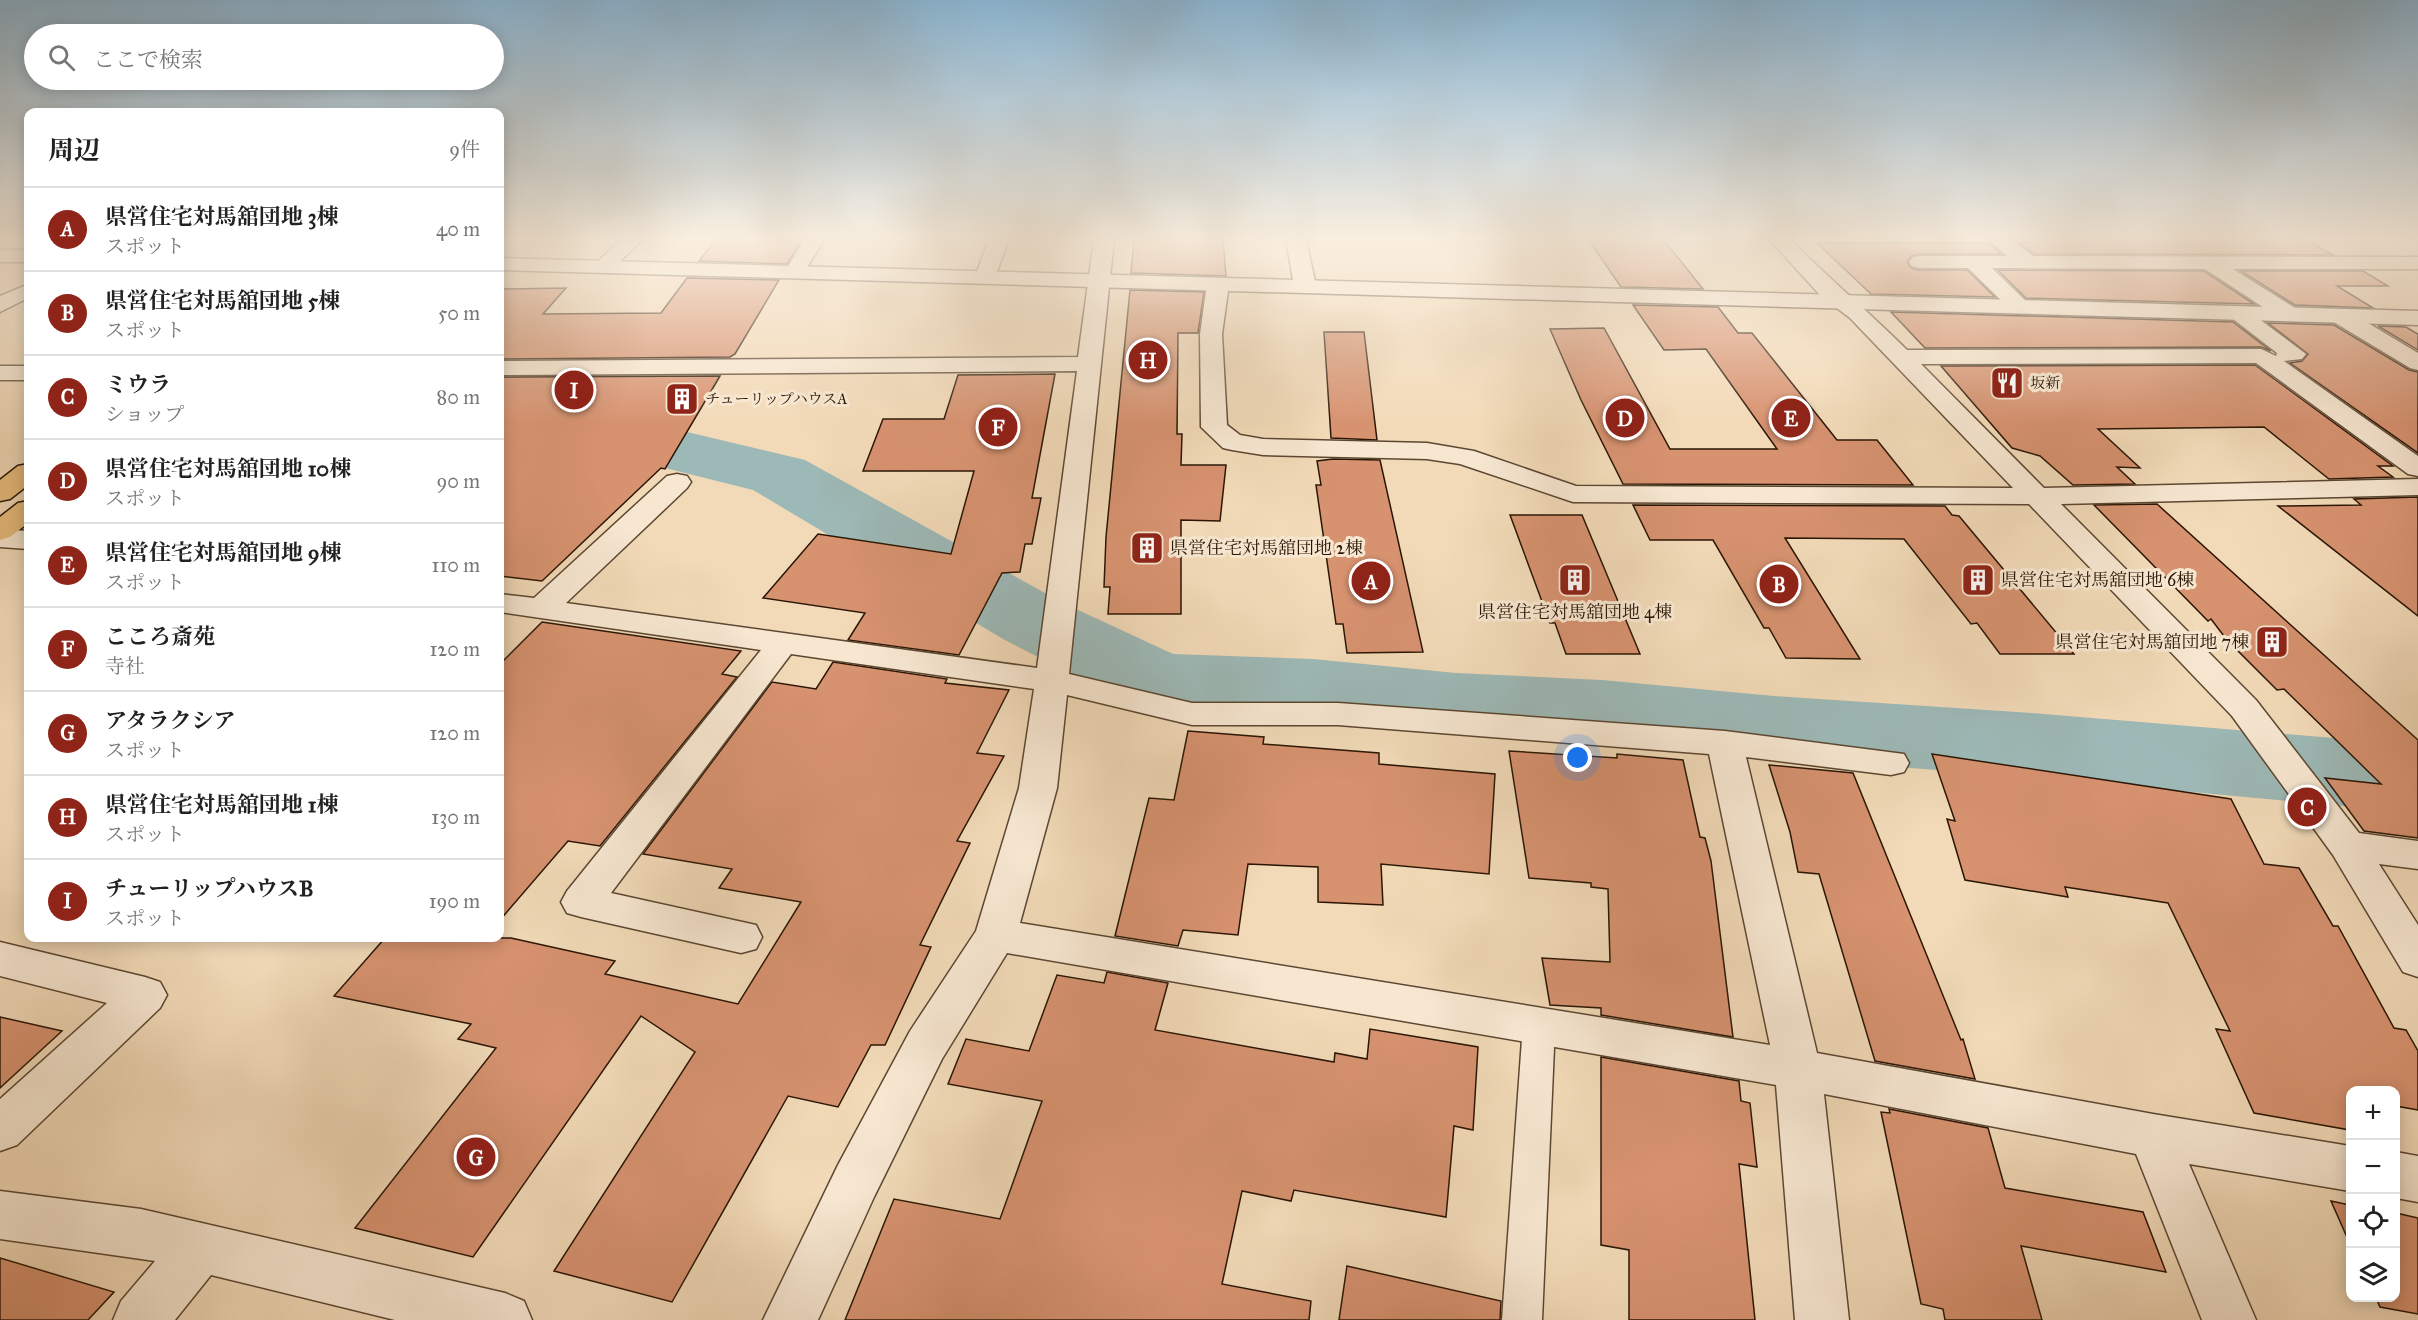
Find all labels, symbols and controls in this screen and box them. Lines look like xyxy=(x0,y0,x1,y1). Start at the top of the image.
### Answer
search box xyxy=(24,24,504,90)
icon: search xyxy=(45,41,78,74)
text: ここで検索 xyxy=(93,46,203,73)
text: 周辺 xyxy=(48,134,100,166)
text: 9件 xyxy=(449,137,480,161)
text: 県営住宅対馬舘団地 3棟 xyxy=(105,203,339,230)
text: A xyxy=(61,217,74,241)
text: 40 m xyxy=(436,217,480,241)
text: スポット xyxy=(105,234,185,258)
text: 県営住宅対馬舘団地 5棟 xyxy=(105,287,340,314)
text: B xyxy=(61,301,74,325)
text: 50 m xyxy=(438,301,480,325)
text: スポット xyxy=(105,318,185,342)
pin: H xyxy=(1128,338,1168,382)
restaurant icon: 坂新 xyxy=(1989,365,2025,401)
pin: I xyxy=(554,368,594,412)
text: ミウラ xyxy=(105,371,171,398)
place label: 坂新 xyxy=(2030,374,2060,392)
building icon: チューリップハウスA xyxy=(664,381,700,417)
text: C xyxy=(61,385,74,409)
text: 80 m xyxy=(437,385,480,409)
place label: チューリップハウスA xyxy=(705,390,847,408)
pin: D xyxy=(1606,396,1644,440)
pin: E xyxy=(1772,396,1810,440)
text: ショップ xyxy=(105,402,185,426)
pin: F xyxy=(978,404,1018,450)
text: 県営住宅対馬舘団地 10棟 xyxy=(105,455,351,482)
text: D xyxy=(60,469,75,493)
text: 90 m xyxy=(437,469,480,493)
text: スポット xyxy=(105,486,185,510)
building icon: 県営住宅対馬舘団地 2棟 xyxy=(1129,530,1165,566)
place label: 県営住宅対馬舘団地 2棟 xyxy=(1170,537,1363,559)
text: 県営住宅対馬舘団地 9棟 xyxy=(105,539,342,566)
text: E xyxy=(60,553,75,577)
text: 110 m xyxy=(432,553,480,577)
pin: A xyxy=(1352,558,1390,604)
building icon: 県営住宅対馬舘団地 4棟 xyxy=(1557,562,1593,598)
pin: B xyxy=(1760,562,1798,606)
building icon: 県営住宅対馬舘団地 6棟 xyxy=(1960,562,1996,598)
place label: 県営住宅対馬舘団地 6棟 xyxy=(2001,569,2194,591)
text: スポット xyxy=(105,570,185,594)
place label: 県営住宅対馬舘団地 4棟 xyxy=(1478,601,1672,623)
text: こころ斎苑 xyxy=(105,623,215,650)
building icon: 県営住宅対馬舘団地 7棟 xyxy=(2254,624,2290,660)
place label: 県営住宅対馬舘団地 7棟 xyxy=(2056,631,2249,653)
text: F xyxy=(61,637,74,661)
text: 120 m xyxy=(429,637,480,661)
text: 寺社 xyxy=(105,654,145,678)
text: アタラクシア xyxy=(105,707,235,734)
text: G xyxy=(60,721,75,745)
text: 120 m xyxy=(429,721,480,745)
text: スポット xyxy=(105,738,185,762)
your location xyxy=(1563,743,1592,772)
pin: C xyxy=(2288,784,2326,830)
text: 県営住宅対馬舘団地 1棟 xyxy=(105,791,338,818)
text: H xyxy=(59,805,76,829)
text: 130 m xyxy=(431,805,480,829)
text: スポット xyxy=(105,822,185,846)
text: チューリップハウスB xyxy=(105,875,314,902)
text: I xyxy=(63,889,72,913)
text: 190 m xyxy=(429,889,480,913)
text: スポット xyxy=(105,906,185,930)
map controls xyxy=(2346,1086,2400,1302)
button: + xyxy=(2346,1086,2400,1140)
pin: G xyxy=(456,1134,496,1180)
button: − xyxy=(2346,1140,2400,1194)
button: locate xyxy=(2346,1194,2400,1248)
button: layers xyxy=(2346,1248,2400,1302)

